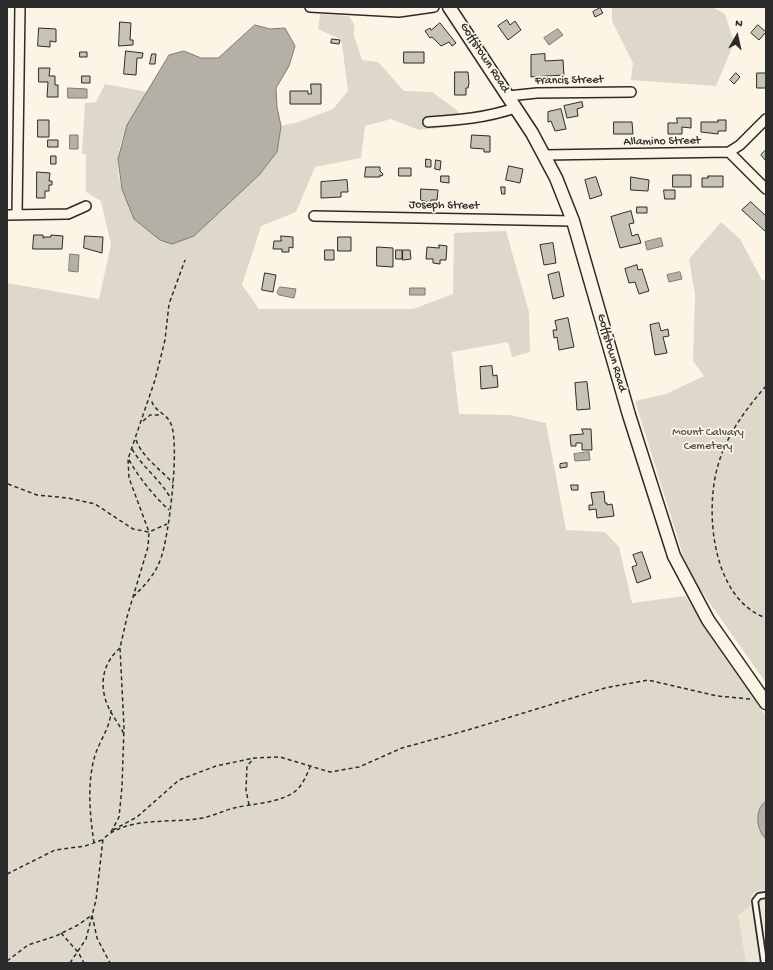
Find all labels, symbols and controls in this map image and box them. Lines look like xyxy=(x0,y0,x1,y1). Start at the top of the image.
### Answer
north arrow xyxy=(717,16,757,56)
text: N xyxy=(734,18,743,31)
street label: Goffstown Road xyxy=(456,20,512,96)
street label: Francis Street xyxy=(535,73,603,89)
street label: Allamino Street xyxy=(623,134,701,150)
street label: Joseph Street xyxy=(409,198,479,214)
street label: Goffstown Road xyxy=(593,312,629,394)
park label: Mount Calvary Cemetery xyxy=(672,426,744,454)

